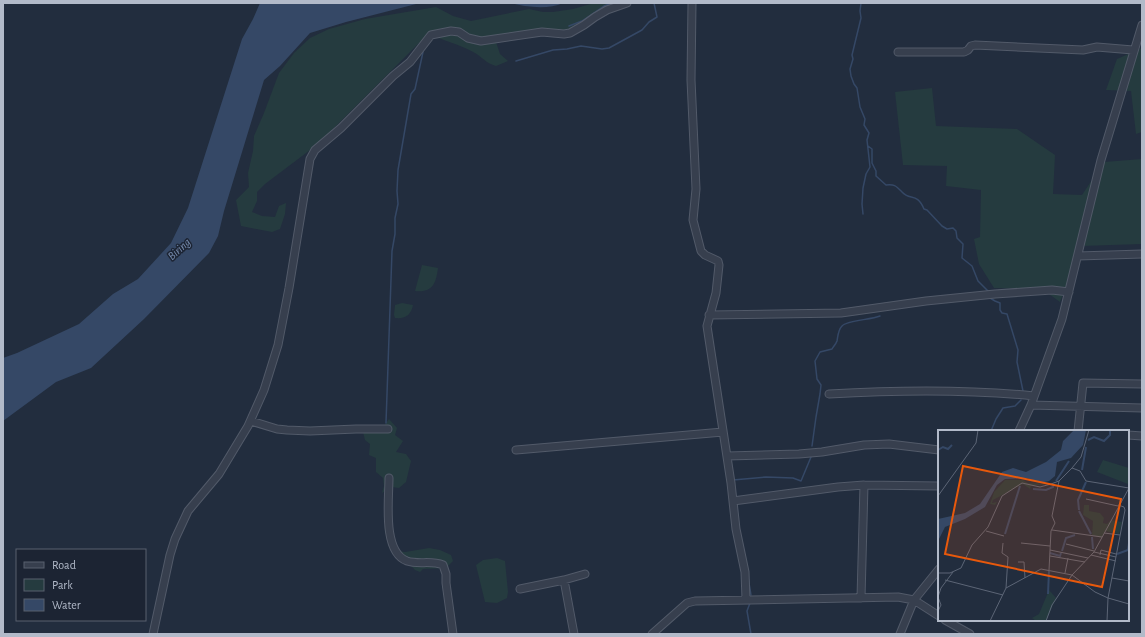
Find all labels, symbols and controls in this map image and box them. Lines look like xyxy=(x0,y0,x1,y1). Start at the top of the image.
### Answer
water label: Biring xyxy=(165,236,193,262)
inset map xyxy=(938,430,1129,621)
legend xyxy=(16,549,146,621)
text: Road xyxy=(52,559,76,571)
text: Park xyxy=(52,579,73,591)
text: Water xyxy=(52,599,81,611)

